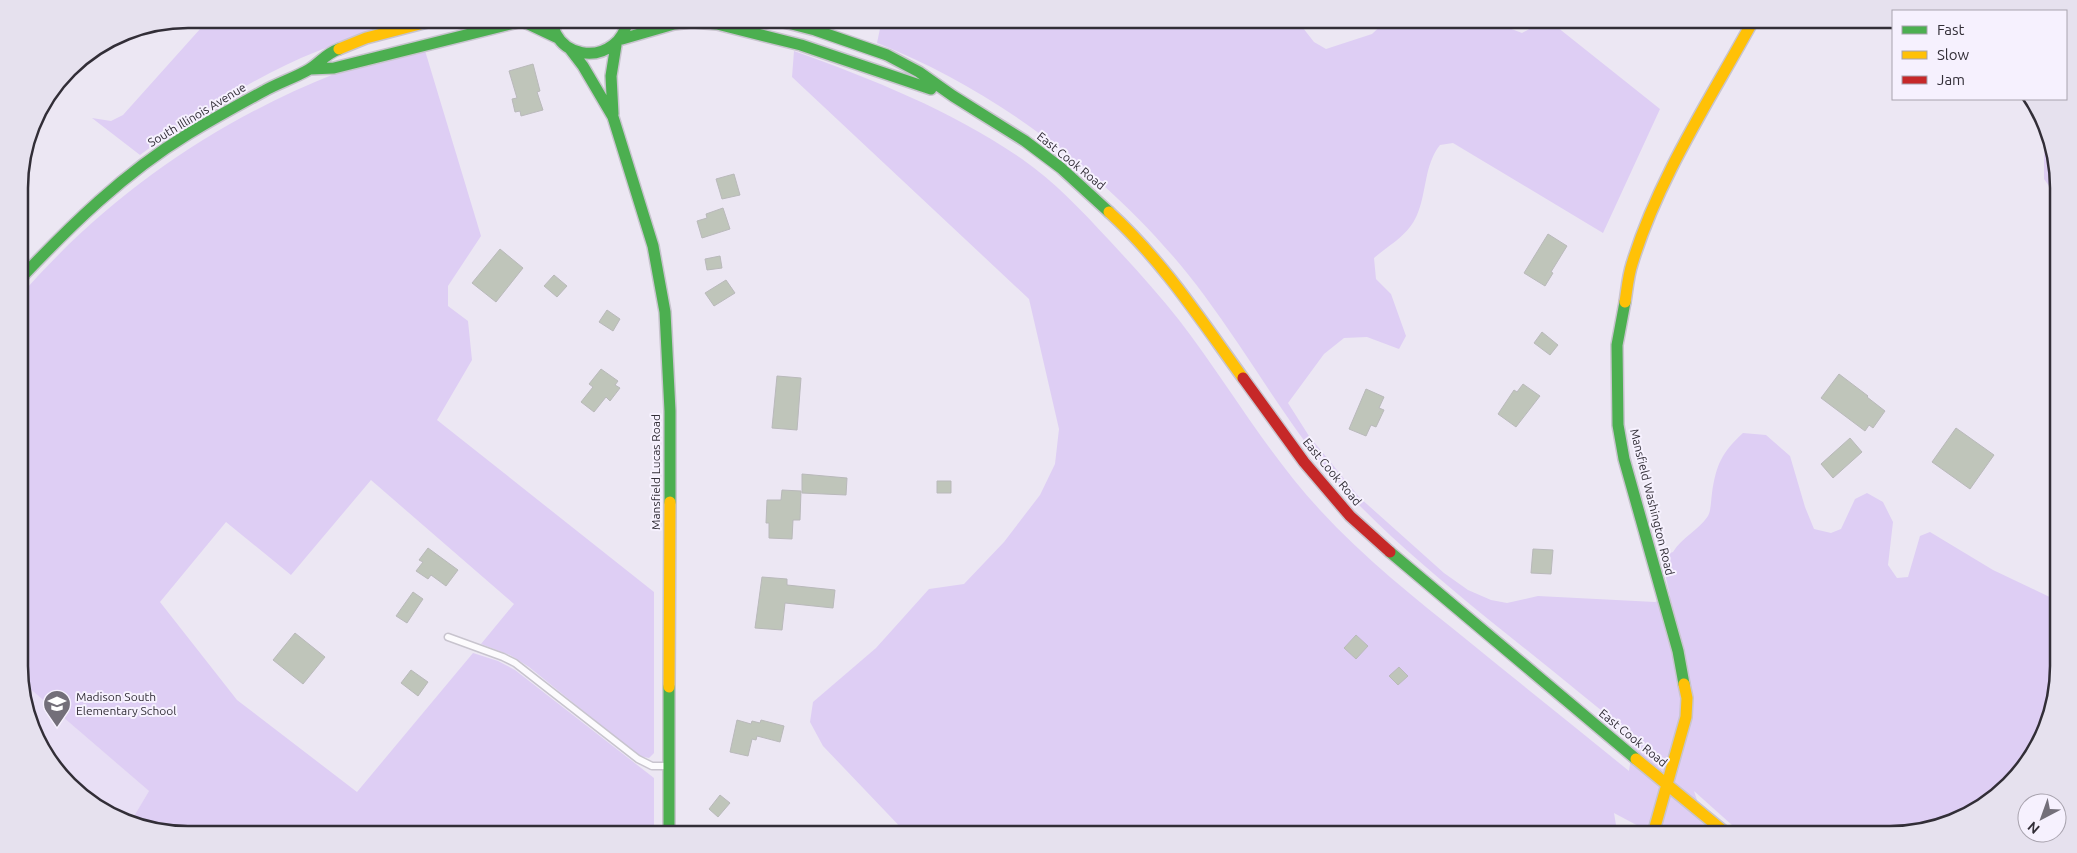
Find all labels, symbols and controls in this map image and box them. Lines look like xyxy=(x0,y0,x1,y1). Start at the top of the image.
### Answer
legend xyxy=(1892,10,2067,100)
text: Fast xyxy=(1937,21,1965,38)
text: Slow xyxy=(1937,46,1970,63)
text: Jam xyxy=(1937,71,1965,88)
street label: South Illinois Avenue xyxy=(145,80,248,149)
street label: East Cook Road xyxy=(1035,129,1108,192)
street label: Mansfield Lucas Road xyxy=(649,414,662,530)
street label: Mansfield Washington Road xyxy=(1628,427,1677,576)
street label: East Cook Road xyxy=(1301,436,1364,508)
school or university icon: Madison South Elementary School xyxy=(42,689,72,728)
place label: Madison South Elementary School xyxy=(76,690,176,717)
street label: East Cook Road xyxy=(1597,706,1670,769)
north arrow xyxy=(2017,793,2067,843)
text: N xyxy=(2024,818,2043,837)

